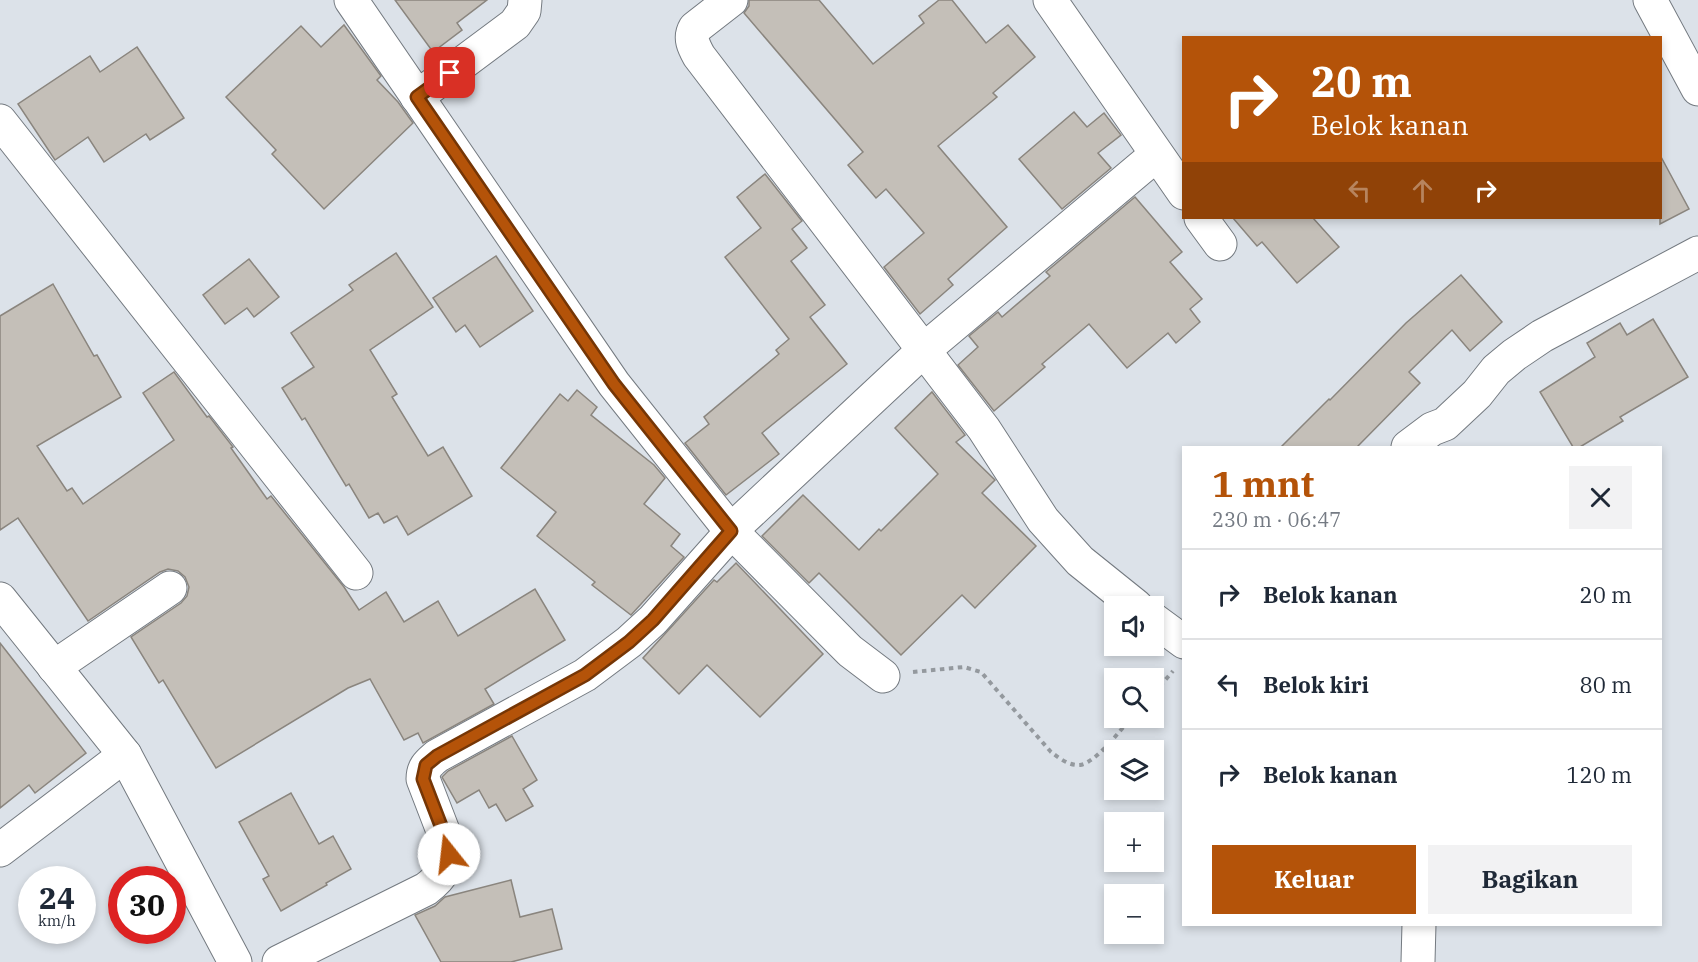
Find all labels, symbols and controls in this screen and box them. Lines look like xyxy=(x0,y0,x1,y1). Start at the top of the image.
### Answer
pin xyxy=(424,47,475,98)
text: 20 m xyxy=(1311,54,1412,109)
icon: arrive xyxy=(433,56,466,89)
icon: right xyxy=(1212,60,1290,138)
text: Belok kanan xyxy=(1311,107,1469,142)
icon: left xyxy=(1343,174,1376,207)
icon: ahead xyxy=(1406,174,1439,207)
icon: right xyxy=(1469,174,1502,207)
text: 1 mnt xyxy=(1212,460,1314,507)
button: close xyxy=(1569,466,1632,529)
text: 230 m · 06:47 xyxy=(1212,506,1341,533)
icon: right xyxy=(1212,578,1245,611)
text: Belok kanan xyxy=(1263,580,1398,609)
text: 20 m xyxy=(1580,580,1632,609)
map controls xyxy=(1104,596,1164,944)
button: sound xyxy=(1104,596,1164,656)
button: search xyxy=(1104,668,1164,728)
icon: left xyxy=(1212,668,1245,701)
text: Belok kiri xyxy=(1263,670,1369,699)
text: 80 m xyxy=(1580,670,1632,699)
button: layers xyxy=(1104,740,1164,800)
icon: right xyxy=(1212,758,1245,791)
text: Belok kanan xyxy=(1263,760,1398,789)
text: 120 m xyxy=(1566,760,1632,789)
button: + xyxy=(1104,812,1164,872)
position arrow xyxy=(417,822,481,886)
button: Keluar xyxy=(1212,845,1416,914)
button: Bagikan xyxy=(1428,845,1632,914)
speed limit sign: 30 xyxy=(108,866,186,944)
text: 24 xyxy=(39,878,75,917)
button: − xyxy=(1104,884,1164,944)
text: km/h xyxy=(38,911,76,930)

